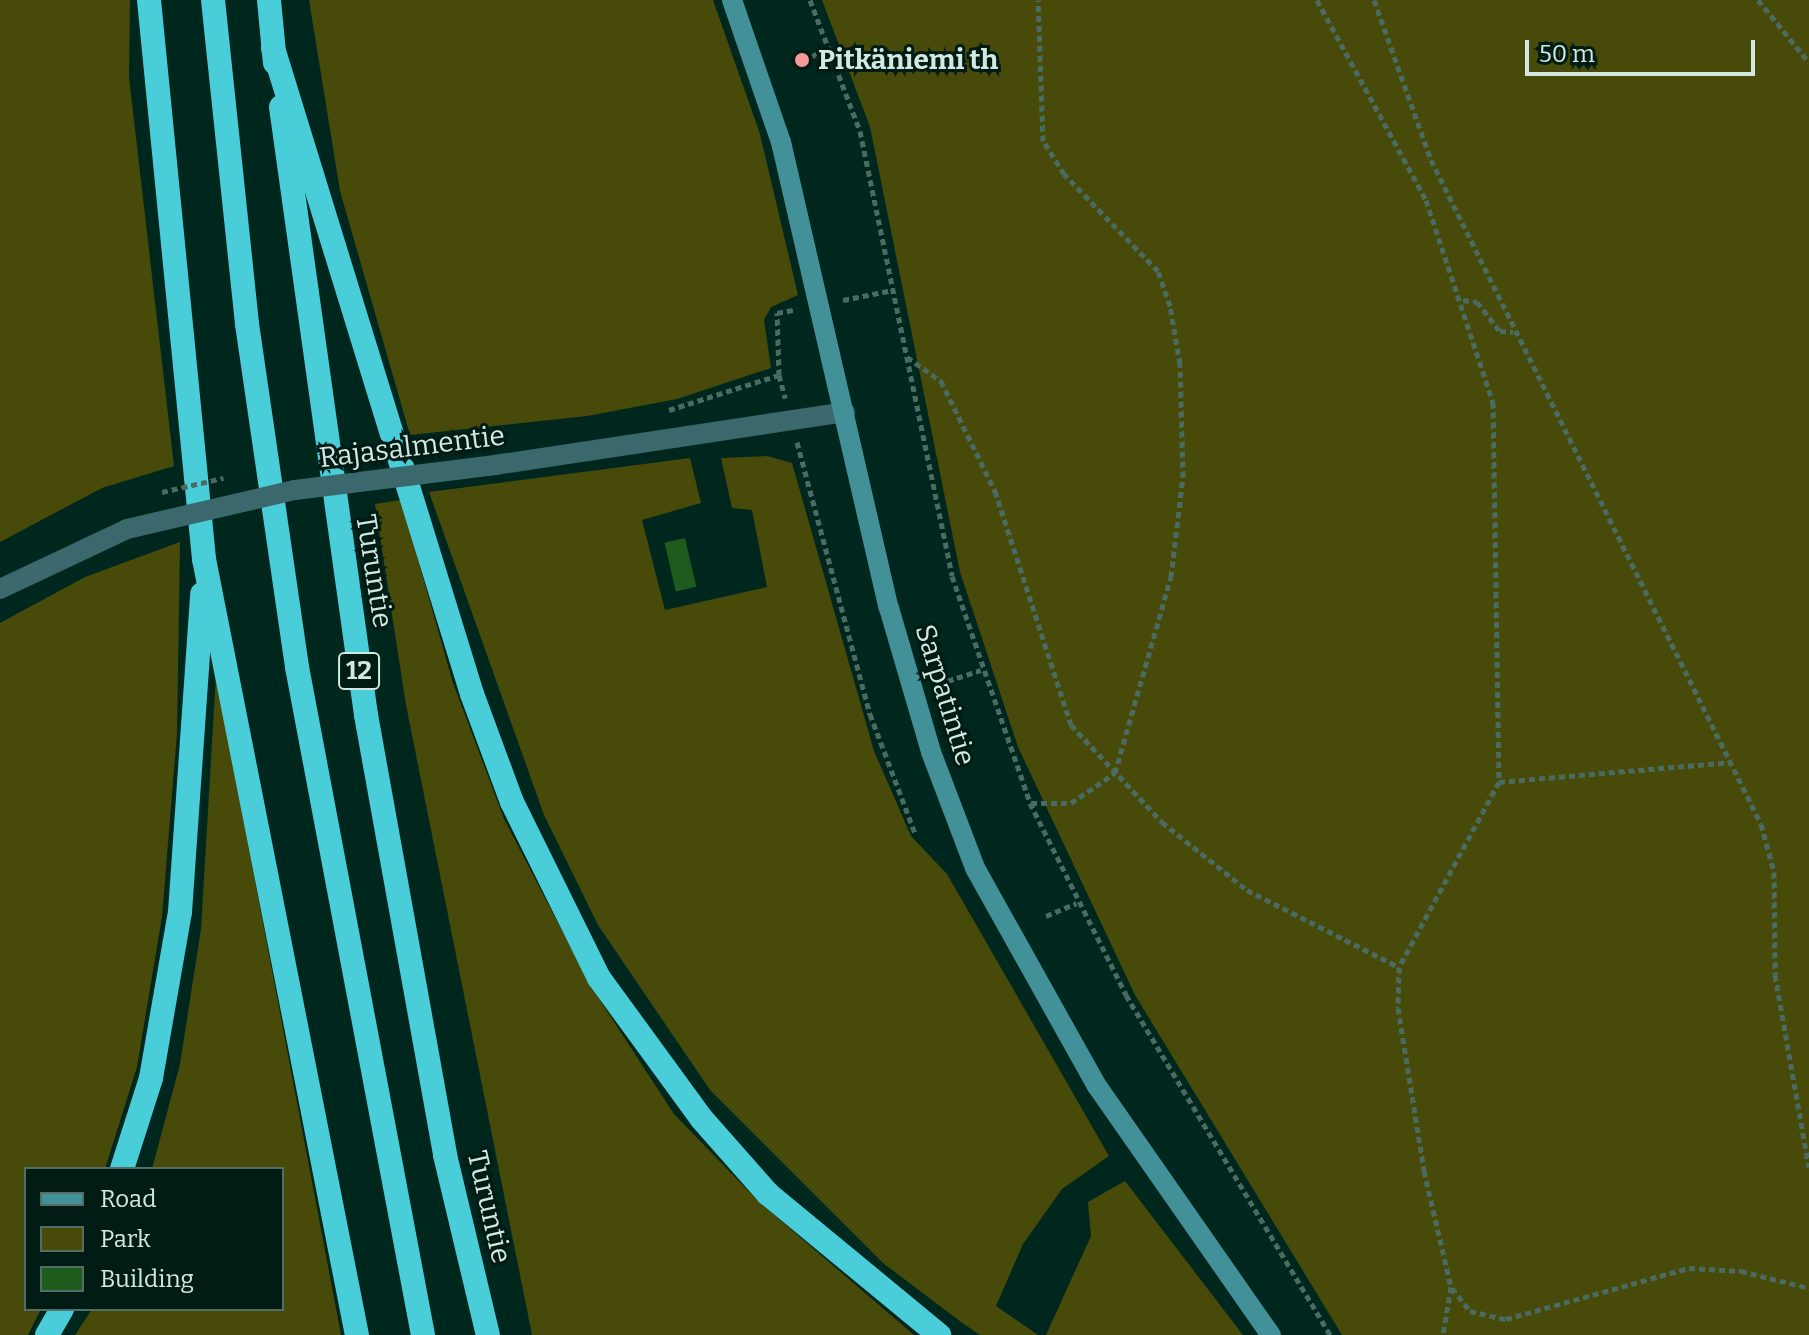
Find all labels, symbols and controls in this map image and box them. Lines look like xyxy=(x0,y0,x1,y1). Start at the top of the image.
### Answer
scale bar xyxy=(1529,24,1759,74)
text: 50 m xyxy=(1539,40,1595,68)
place label: Pitkäniemi th xyxy=(818,43,998,77)
marker: Pitkäniemi th xyxy=(793,51,811,69)
street label: Rajasalmentie xyxy=(317,419,507,475)
street label: Turuntie xyxy=(348,512,400,630)
street label: Sarpatintie xyxy=(908,621,982,769)
road number: 12 xyxy=(337,649,381,693)
street label: Turuntie xyxy=(460,1148,518,1266)
legend xyxy=(24,1167,284,1311)
text: Road xyxy=(100,1185,156,1213)
text: Park xyxy=(100,1225,151,1253)
text: Building xyxy=(100,1265,194,1293)

